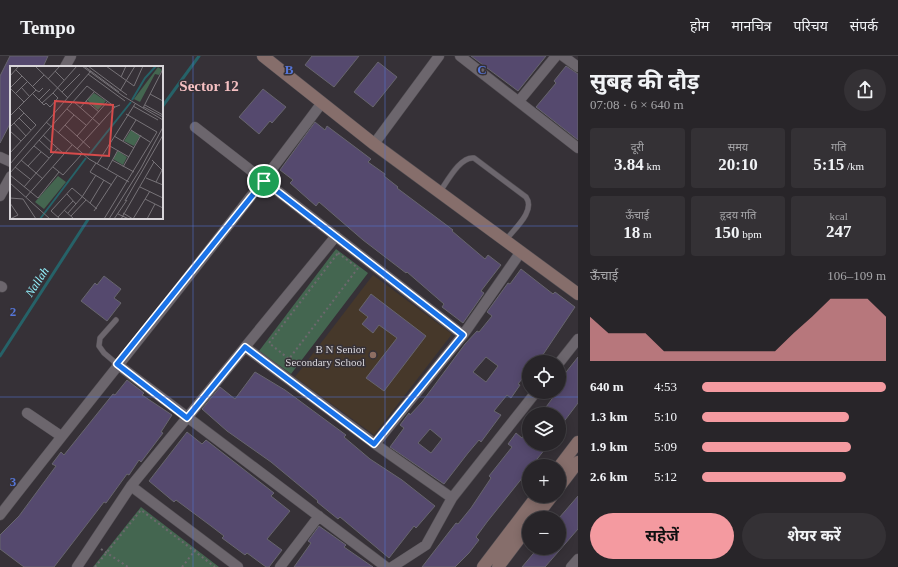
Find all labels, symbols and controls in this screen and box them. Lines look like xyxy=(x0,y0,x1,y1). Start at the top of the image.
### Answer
text: Tempo xyxy=(20,17,75,38)
text: होम xyxy=(690,19,709,34)
text: मानचित्र xyxy=(731,19,772,34)
text: परिचय xyxy=(794,19,828,34)
text: संपर्क xyxy=(850,19,878,34)
text: B xyxy=(285,62,294,77)
text: C xyxy=(477,62,487,77)
inset map xyxy=(10,66,163,219)
text: सुबह की दौड़ xyxy=(590,69,699,94)
button: share xyxy=(844,69,886,111)
district label: Sector 12 xyxy=(179,78,239,94)
text: 07:08 · 6 × 640 m xyxy=(590,97,684,112)
text: दूरी xyxy=(631,141,644,153)
text: समय xyxy=(728,141,748,153)
text: गति xyxy=(831,141,846,153)
text: 3.84 xyxy=(614,155,644,174)
text: 20:10 xyxy=(718,155,758,174)
text: 5:15 xyxy=(813,155,844,174)
text: km xyxy=(644,160,661,172)
text: /km xyxy=(844,160,864,172)
pin xyxy=(247,164,281,198)
icon: arrive xyxy=(253,170,275,192)
text: ऊँचाई xyxy=(625,209,649,221)
text: हृदय गति xyxy=(720,209,756,221)
text: kcal xyxy=(829,210,848,222)
text: 247 xyxy=(826,222,851,241)
text: 18 xyxy=(623,223,640,242)
text: 150 xyxy=(714,223,740,242)
text: m xyxy=(640,228,651,240)
text: bpm xyxy=(740,228,762,240)
water label: Nallah xyxy=(22,264,52,300)
text: ऊँचाई xyxy=(590,268,618,283)
text: 106–109 m xyxy=(827,268,886,283)
text: 2 xyxy=(10,304,16,319)
place label: B N Senior Secondary School xyxy=(285,343,365,368)
marker: B N Senior Secondary School xyxy=(368,350,378,360)
map controls xyxy=(522,355,566,555)
button: locate xyxy=(522,355,566,399)
text: 640 m xyxy=(590,379,624,394)
text: 4:53 xyxy=(654,379,677,394)
button: layers xyxy=(522,407,566,451)
text: 1.3 km xyxy=(590,409,628,424)
text: 5:10 xyxy=(654,409,677,424)
text: 1.9 km xyxy=(590,439,628,454)
text: 5:09 xyxy=(654,439,677,454)
button: + xyxy=(522,459,566,503)
text: 2.6 km xyxy=(590,469,628,484)
text: 5:12 xyxy=(654,469,677,484)
text: 3 xyxy=(10,474,17,489)
button: − xyxy=(522,511,566,555)
button: सहेजें xyxy=(590,513,734,559)
button: शेयर करें xyxy=(742,513,886,559)

